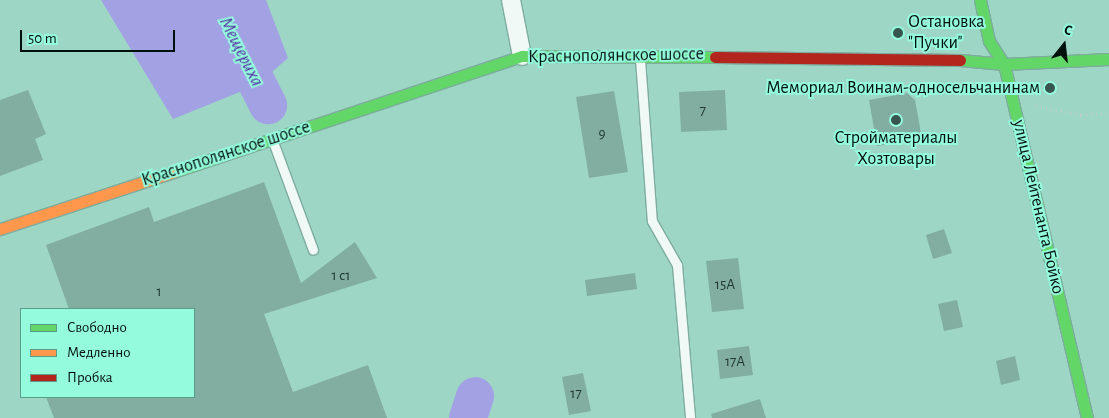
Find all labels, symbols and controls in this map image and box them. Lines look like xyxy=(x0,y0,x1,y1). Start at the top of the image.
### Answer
place label: Остановка "Пучки" xyxy=(908,12,984,54)
water label: Мещериха xyxy=(214,13,268,91)
scale bar xyxy=(22,20,178,52)
north arrow xyxy=(1039,20,1089,70)
text: С xyxy=(1062,23,1074,38)
marker: Остановка "Пучки" xyxy=(892,27,904,39)
text: 50 m xyxy=(28,31,57,46)
street label: Краснополянское шоссе xyxy=(528,44,704,68)
place label: Мемориал Воинам-односельчанинам xyxy=(766,77,1040,99)
marker: Мемориал Воинам-односельчанинам xyxy=(1044,82,1056,94)
house number: 7 xyxy=(700,102,706,120)
marker: Стройматериалы Хозтовары xyxy=(890,114,902,126)
street label: Краснополянское шоссе xyxy=(139,117,313,191)
street label: улица Лейтенанта Бойко xyxy=(1007,118,1069,296)
house number: 9 xyxy=(598,125,606,143)
place label: Стройматериалы Хозтовары xyxy=(835,128,957,170)
house number: 1 с1 xyxy=(332,267,350,285)
house number: 15А xyxy=(715,276,735,294)
house number: 1 xyxy=(156,283,162,301)
legend xyxy=(20,308,195,398)
text: Свободно xyxy=(67,320,127,335)
text: Медленно xyxy=(67,345,131,360)
house number: 17А xyxy=(725,353,745,371)
text: Пробка xyxy=(67,370,113,385)
house number: 17 xyxy=(570,385,582,403)

